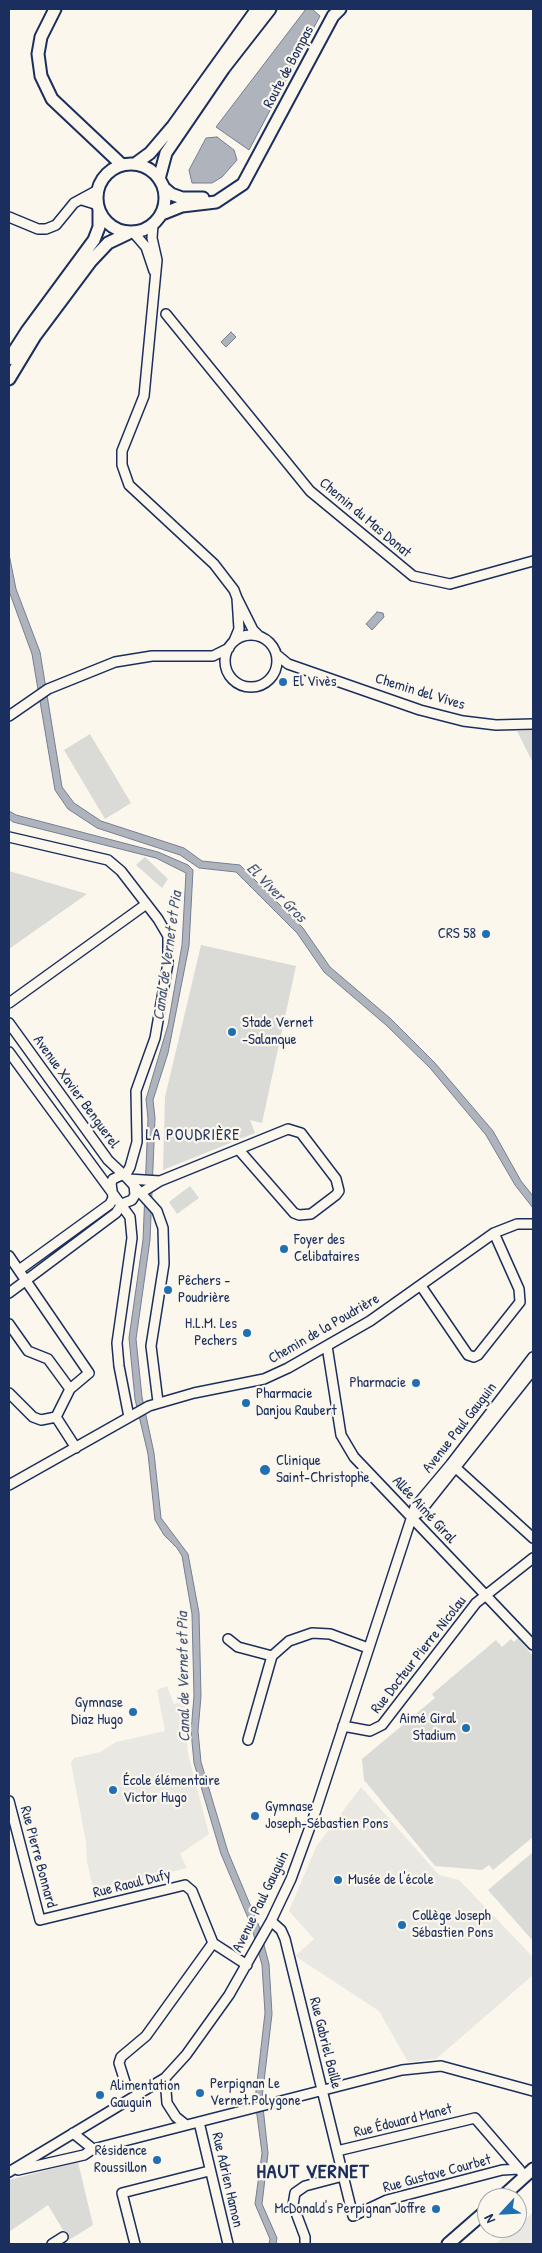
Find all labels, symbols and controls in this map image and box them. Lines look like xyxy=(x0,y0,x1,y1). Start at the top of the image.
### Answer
street label: Route de Bompas xyxy=(260,23,318,111)
street label: Chemin du Mas Donat xyxy=(315,474,415,562)
street label: Chemin del Vives xyxy=(373,670,467,714)
place label: El Vivès xyxy=(293,673,337,691)
marker: El Vivès xyxy=(277,676,289,688)
water label: El Viver Gros xyxy=(242,859,310,927)
water label: Canal de Vernet et Pia xyxy=(149,890,187,1022)
place label: CRS 58 xyxy=(438,925,476,943)
marker: CRS 58 xyxy=(480,928,492,940)
place label: Stade Vernet -Salanque xyxy=(242,1014,313,1049)
marker: Stade Vernet -Salanque xyxy=(226,1026,238,1038)
street label: Avenue Xavier Benguerel xyxy=(29,1032,123,1152)
district label: LA POUDRIÈRE xyxy=(144,1126,242,1146)
place label: Foyer des Celibataires xyxy=(294,1231,360,1266)
marker: Foyer des Celibataires xyxy=(278,1243,290,1255)
place label: Pêchers - Poudrière xyxy=(178,1272,230,1307)
marker: Pêchers - Poudrière xyxy=(162,1284,174,1296)
street label: Chemin de la Poudrière xyxy=(265,1290,383,1368)
place label: H.L.M. Les Pechers xyxy=(185,1315,237,1350)
marker: H.L.M. Les Pechers xyxy=(241,1327,253,1339)
place label: Pharmacie xyxy=(350,1374,406,1392)
marker: Pharmacie xyxy=(410,1377,422,1389)
street label: Avenue Paul Gauguin xyxy=(419,1379,501,1477)
place label: Pharmacie Danjou Raubert xyxy=(256,1385,337,1420)
marker: Pharmacie Danjou Raubert xyxy=(240,1397,252,1409)
place label: Clinique Saint-Christophe xyxy=(276,1452,369,1487)
marker: Clinique Saint-Christophe xyxy=(258,1463,272,1477)
street label: Allée Aimé Giral xyxy=(388,1473,460,1547)
street label: Rue Docteur Pierre Nicolau xyxy=(368,1593,470,1717)
water label: Canal de Vernet et Pia xyxy=(173,1612,195,1742)
place label: Gymnase Diaz Hugo xyxy=(71,1694,123,1729)
marker: Gymnase Diaz Hugo xyxy=(127,1706,139,1718)
place label: Aimé Giral Stadium xyxy=(399,1710,456,1745)
marker: Aimé Giral Stadium xyxy=(460,1722,472,1734)
place label: École élémentaire Victor Hugo xyxy=(123,1772,220,1807)
marker: École élémentaire Victor Hugo xyxy=(107,1784,119,1796)
place label: Gymnase Joseph-Sébastien Pons xyxy=(265,1798,388,1833)
street label: Rue Pierre Bonnard xyxy=(16,1804,60,1910)
marker: Gymnase Joseph-Sébastien Pons xyxy=(249,1810,261,1822)
street label: Avenue Paul Gauguin xyxy=(229,1849,293,1955)
street label: Rue Raoul Dufy xyxy=(91,1866,173,1902)
place label: Musée de l'école xyxy=(348,1871,434,1889)
marker: Musée de l'école xyxy=(332,1874,344,1886)
place label: Collège Joseph Sébastien Pons xyxy=(412,1907,493,1942)
marker: Collège Joseph Sébastien Pons xyxy=(396,1919,408,1931)
street label: Rue Gabriel Baille xyxy=(305,1996,345,2090)
place label: Perpignan Le Vernet Polygone xyxy=(210,2075,301,2110)
place label: Alimentation Gauguin xyxy=(110,2077,180,2112)
marker: Perpignan Le Vernet Polygone xyxy=(194,2087,206,2099)
marker: Alimentation Gauguin xyxy=(94,2089,106,2101)
street label: Rue Édouard Manet xyxy=(352,2100,454,2142)
street label: Rue Adrien Hamon xyxy=(207,2131,247,2229)
place label: Résidence Roussillon xyxy=(94,2142,147,2177)
street label: Rue Gustave Courbet xyxy=(381,2151,493,2197)
marker: Résidence Roussillon xyxy=(151,2154,163,2166)
district label: HAUT VERNET xyxy=(255,2161,371,2185)
north arrow xyxy=(477,2188,527,2238)
place label: McDonald's Perpignan Joffre xyxy=(274,2200,426,2218)
marker: McDonald's Perpignan Joffre xyxy=(430,2203,442,2215)
text: N xyxy=(479,2212,499,2227)

